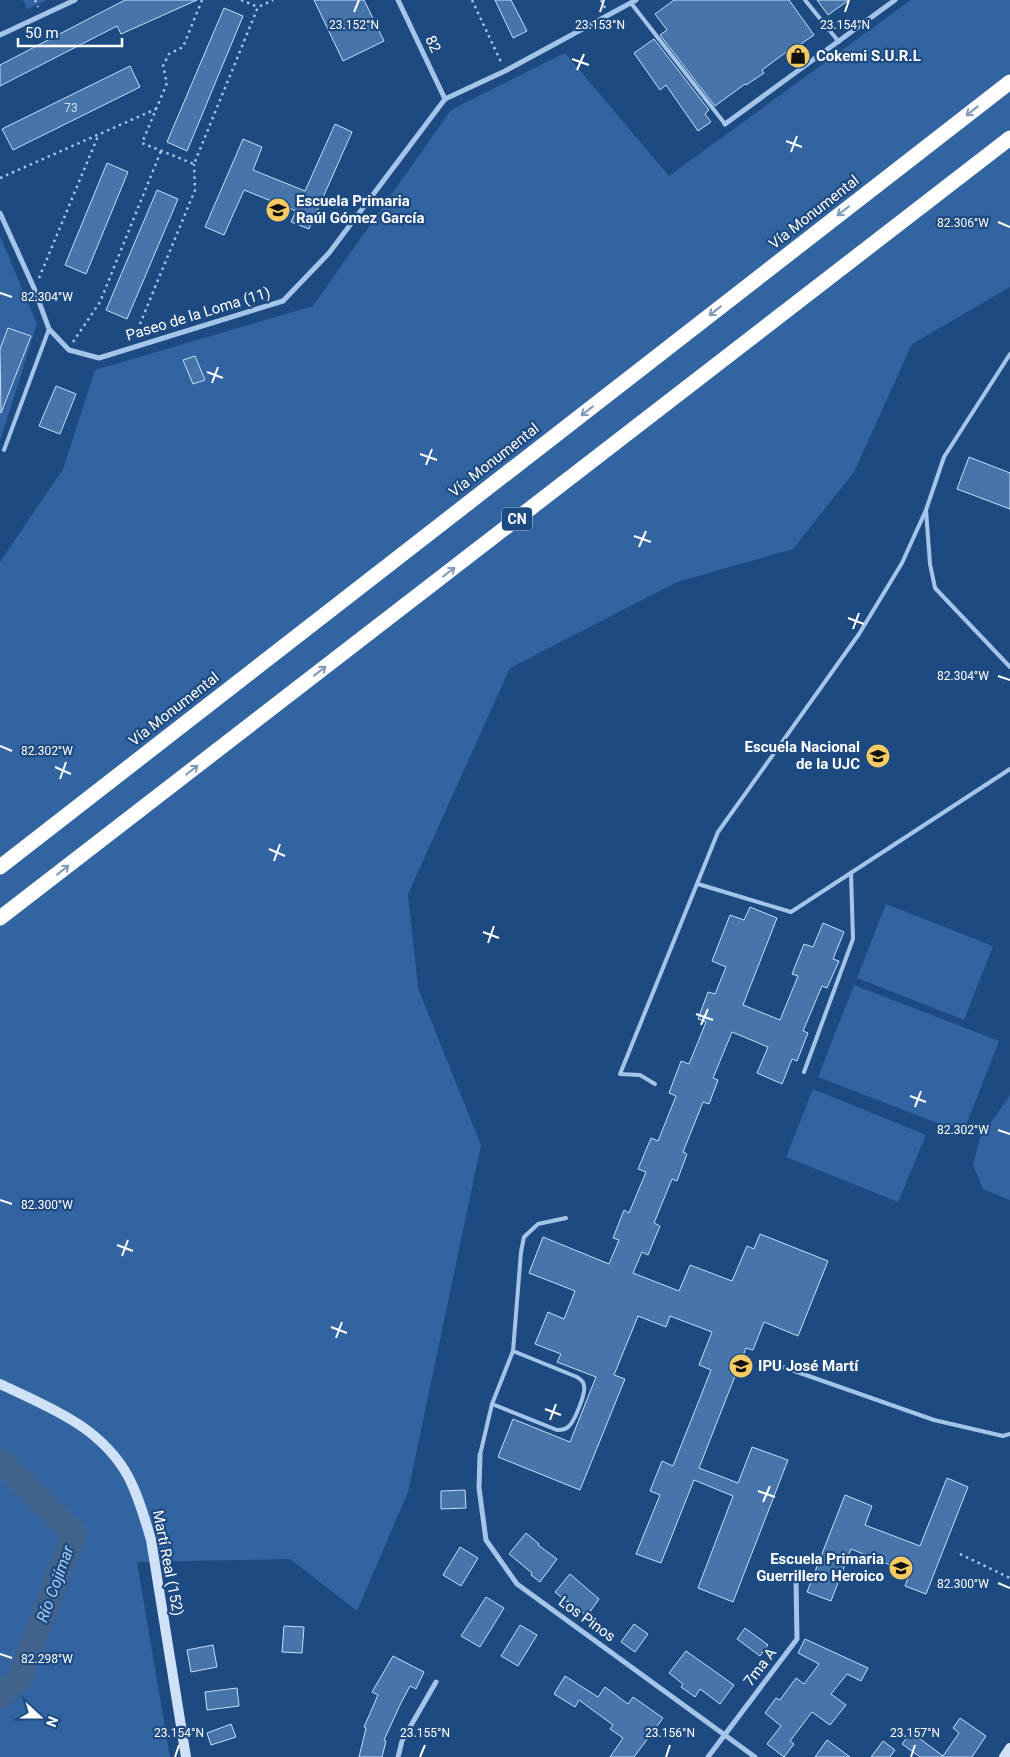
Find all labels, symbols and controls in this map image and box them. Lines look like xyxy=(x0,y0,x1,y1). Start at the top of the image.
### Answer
scale bar xyxy=(18,15,121,47)
text: 23.152°N xyxy=(329,18,379,32)
text: 23.153°N xyxy=(575,18,625,32)
text: 23.154°N xyxy=(820,18,870,32)
text: 50 m xyxy=(25,24,59,42)
street label: 82 xyxy=(421,33,445,55)
shop icon: Cokemi S.U.R.L xyxy=(785,43,811,69)
place label: Cokemi S.U.R.L xyxy=(816,47,921,65)
house number: 73 xyxy=(64,101,78,115)
one-way arrow xyxy=(965,106,978,117)
street label: Vía Monumental xyxy=(765,171,863,253)
place label: Escuela Primaria Raúl Gómez García xyxy=(296,192,424,227)
school or university icon: Escuela Primaria Raúl Gómez García xyxy=(265,197,291,223)
one-way arrow xyxy=(837,206,850,217)
text: 82.306°W xyxy=(937,216,989,230)
street label: Paseo de la Loma (11) xyxy=(124,283,272,345)
text: 82.304°W xyxy=(21,290,73,304)
one-way arrow xyxy=(709,305,722,316)
one-way arrow xyxy=(580,405,593,416)
street label: Vía Monumental xyxy=(445,419,543,501)
road number: CN xyxy=(502,508,532,530)
one-way arrow xyxy=(442,566,455,577)
one-way arrow xyxy=(314,666,327,677)
street label: Vía Monumental xyxy=(125,668,223,750)
text: 82.304°W xyxy=(937,669,989,683)
place label: Escuela Nacional de la UJC xyxy=(745,738,860,773)
school or university icon: Escuela Nacional de la UJC xyxy=(865,743,891,769)
text: 82.302°W xyxy=(21,744,73,758)
one-way arrow xyxy=(185,765,198,776)
one-way arrow xyxy=(56,864,69,875)
text: 82.302°W xyxy=(937,1123,989,1137)
text: 82.300°W xyxy=(21,1198,73,1212)
school or university icon: IPU José Martí xyxy=(728,1353,754,1379)
place label: IPU José Martí xyxy=(758,1357,859,1375)
street label: Martí Real (152) xyxy=(149,1509,187,1617)
water label: Río Cojímar xyxy=(32,1542,78,1625)
place label: Escuela Primaria Guerrillero Heroico xyxy=(756,1550,884,1585)
school or university icon: Escuela Primaria Guerrillero Heroico xyxy=(888,1555,914,1581)
text: 82.300°W xyxy=(937,1577,989,1591)
street label: Los Pinos xyxy=(555,1592,619,1646)
street label: 7ma A xyxy=(740,1644,780,1690)
text: 82.298°W xyxy=(21,1652,73,1666)
north arrow xyxy=(15,1692,65,1742)
text: N xyxy=(43,1714,61,1729)
text: 23.154°N xyxy=(154,1726,204,1740)
text: 23.155°N xyxy=(400,1726,450,1740)
text: 23.156°N xyxy=(645,1726,695,1740)
text: 23.157°N xyxy=(890,1726,940,1740)

